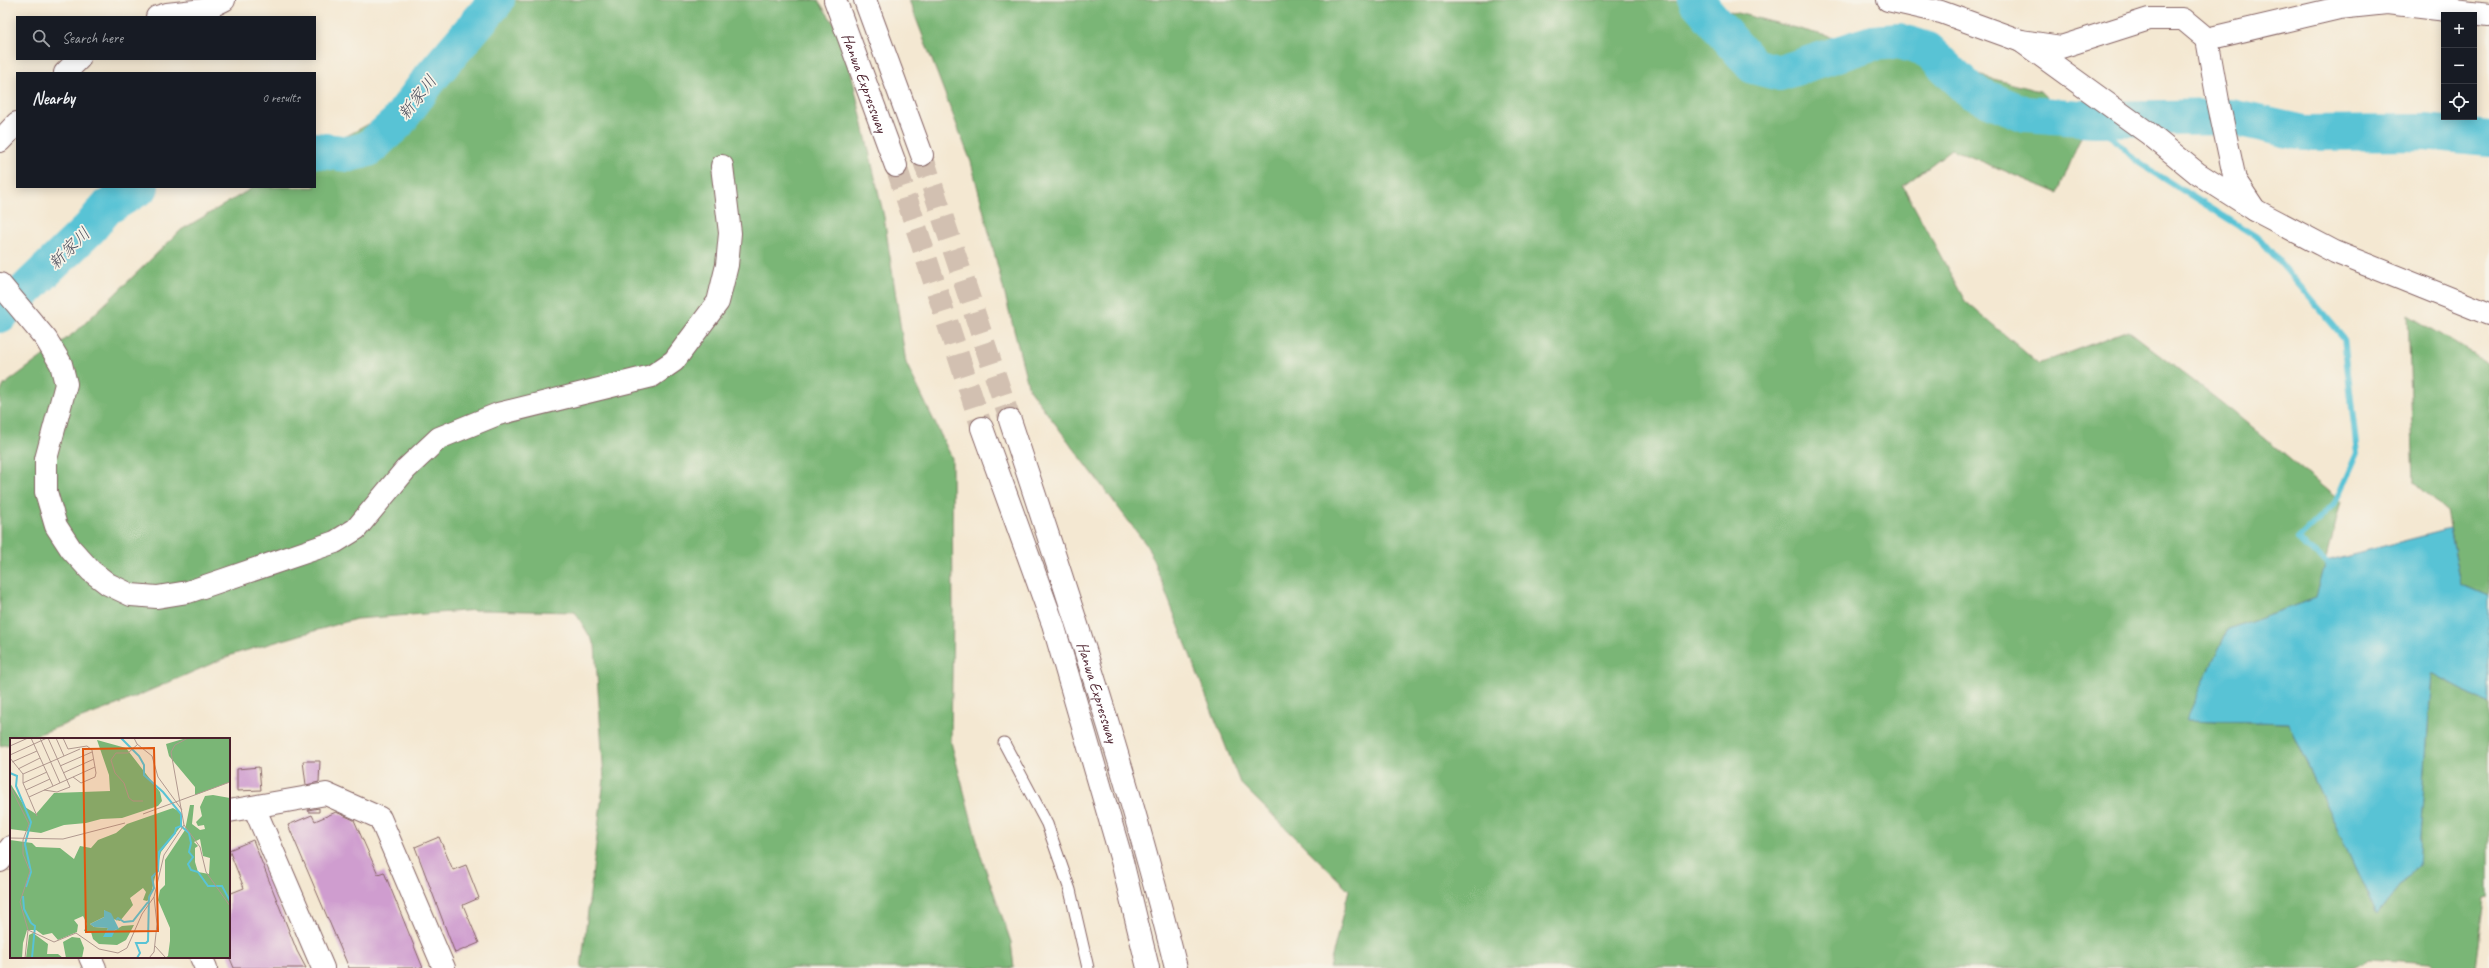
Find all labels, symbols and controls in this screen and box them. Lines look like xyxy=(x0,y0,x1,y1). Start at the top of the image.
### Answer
map controls xyxy=(2441,12,2477,120)
button: + xyxy=(2441,12,2477,48)
search box xyxy=(16,16,316,60)
icon: search xyxy=(30,27,52,49)
text: Search here xyxy=(62,29,123,48)
street label: Hanwa Expressway xyxy=(837,30,892,137)
button: − xyxy=(2441,48,2477,84)
water label: 新家川 xyxy=(393,71,441,124)
button: locate xyxy=(2441,84,2477,120)
text: Nearby xyxy=(32,88,75,109)
text: 0 results xyxy=(262,90,300,106)
water label: 新家川 xyxy=(44,223,95,274)
street label: Hanwa Expressway xyxy=(1072,639,1123,747)
inset map xyxy=(10,738,230,958)

